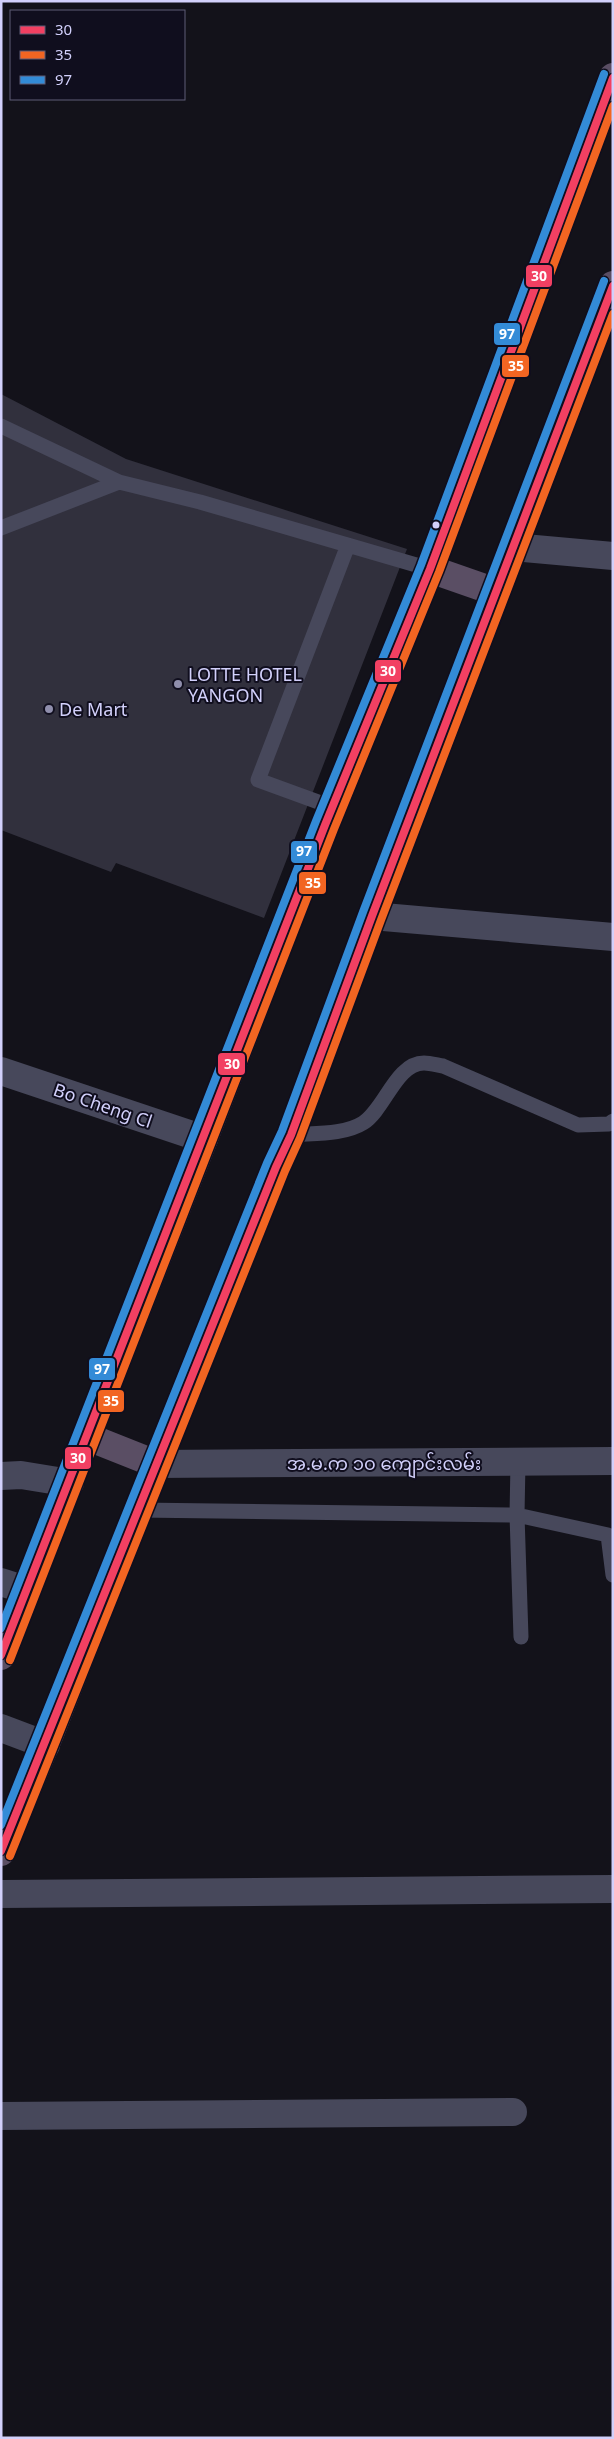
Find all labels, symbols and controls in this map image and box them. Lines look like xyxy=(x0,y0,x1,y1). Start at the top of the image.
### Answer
legend xyxy=(10,10,185,100)
text: 30 xyxy=(55,19,72,39)
text: 35 xyxy=(55,44,72,64)
text: 97 xyxy=(55,69,72,89)
line badge: 30 xyxy=(525,264,553,288)
text: 30 xyxy=(531,266,547,285)
line badge: 97 xyxy=(493,322,521,346)
text: 97 xyxy=(499,324,515,343)
line badge: 35 xyxy=(501,354,530,378)
text: 35 xyxy=(508,356,524,375)
unlabelled marker xyxy=(431,520,441,530)
line badge: 30 xyxy=(374,659,402,683)
text: 30 xyxy=(380,661,396,680)
place label: LOTTE HOTEL YANGON xyxy=(188,662,302,707)
marker: LOTTE HOTEL YANGON xyxy=(172,678,184,690)
place label: De Mart xyxy=(59,697,128,721)
marker: De Mart xyxy=(43,703,55,715)
line badge: 97 xyxy=(290,840,318,864)
text: 97 xyxy=(296,841,312,860)
line badge: 35 xyxy=(298,871,327,895)
text: 35 xyxy=(305,873,321,892)
line badge: 30 xyxy=(217,1052,246,1076)
text: 30 xyxy=(224,1054,240,1073)
street label: Bo Cheng Cl xyxy=(50,1077,156,1133)
line badge: 97 xyxy=(88,1357,116,1381)
text: 97 xyxy=(94,1359,110,1378)
line badge: 35 xyxy=(97,1389,125,1413)
text: 35 xyxy=(103,1391,119,1410)
line badge: 30 xyxy=(64,1446,92,1470)
text: 30 xyxy=(70,1448,86,1467)
street label: အ.မ.က ၁၀ ကျောင်းလမ်း xyxy=(287,1451,481,1479)

